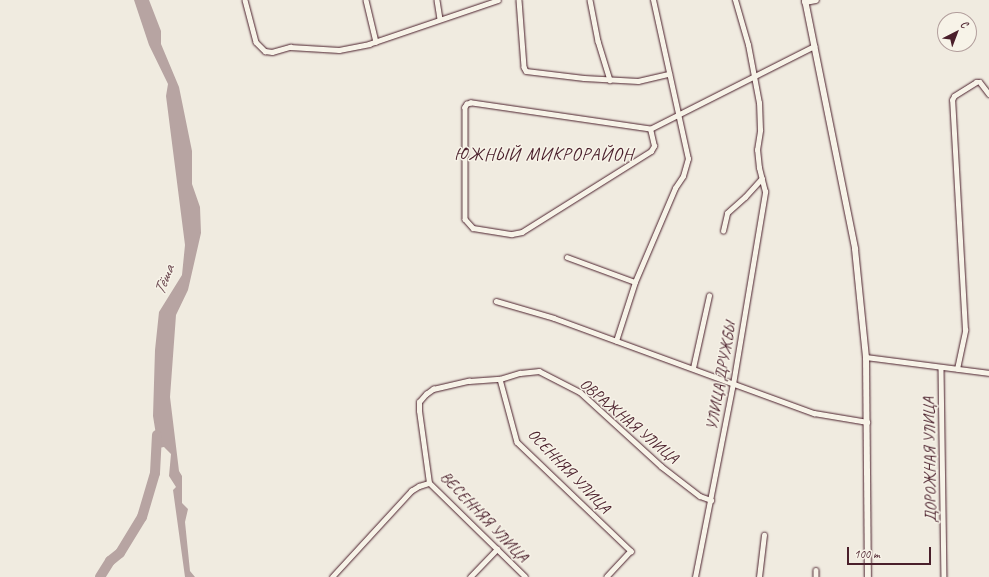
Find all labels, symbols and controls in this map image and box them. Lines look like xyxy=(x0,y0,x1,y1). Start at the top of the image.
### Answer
north arrow xyxy=(937,12,977,52)
text: С xyxy=(958,17,971,31)
district label: ЮЖНЫЙ МИКРОРАЙОН xyxy=(454,143,634,165)
water label: Тёша xyxy=(149,262,179,298)
street label: УЛИЦА ДРУЖБЫ xyxy=(702,320,740,432)
street label: ОВРАЖНАЯ УЛИЦА xyxy=(576,374,682,468)
street label: ДОРОЖНАЯ УЛИЦА xyxy=(919,397,941,523)
street label: ОСЕННЯЯ УЛИЦА xyxy=(524,425,614,517)
street label: ВЕСЕННЯЯ УЛИЦА xyxy=(436,468,532,566)
scale bar xyxy=(849,539,933,565)
text: 100 m xyxy=(854,546,880,562)

